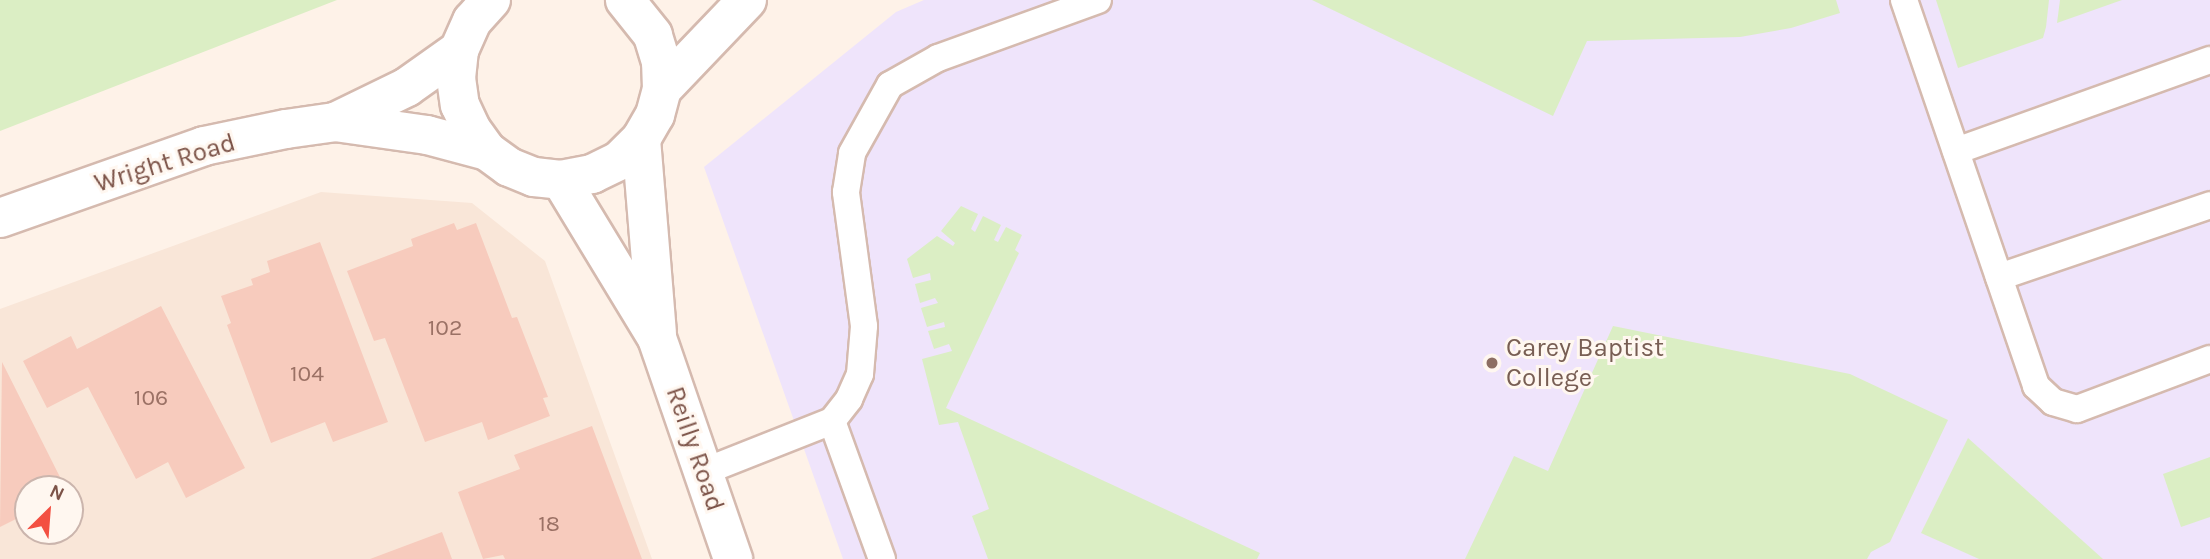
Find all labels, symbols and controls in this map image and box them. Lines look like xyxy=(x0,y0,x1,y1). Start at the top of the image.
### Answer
street label: Wright Road xyxy=(91,127,239,199)
house number: 102 xyxy=(428,314,462,342)
place label: Carey Baptist College xyxy=(1506,332,1664,394)
marker: Carey Baptist College xyxy=(1484,355,1500,371)
house number: 104 xyxy=(290,360,324,388)
street label: Reilly Road xyxy=(659,383,731,515)
house number: 106 xyxy=(134,384,168,412)
north arrow xyxy=(14,475,84,545)
text: N xyxy=(46,480,68,506)
house number: 18 xyxy=(538,510,560,538)

